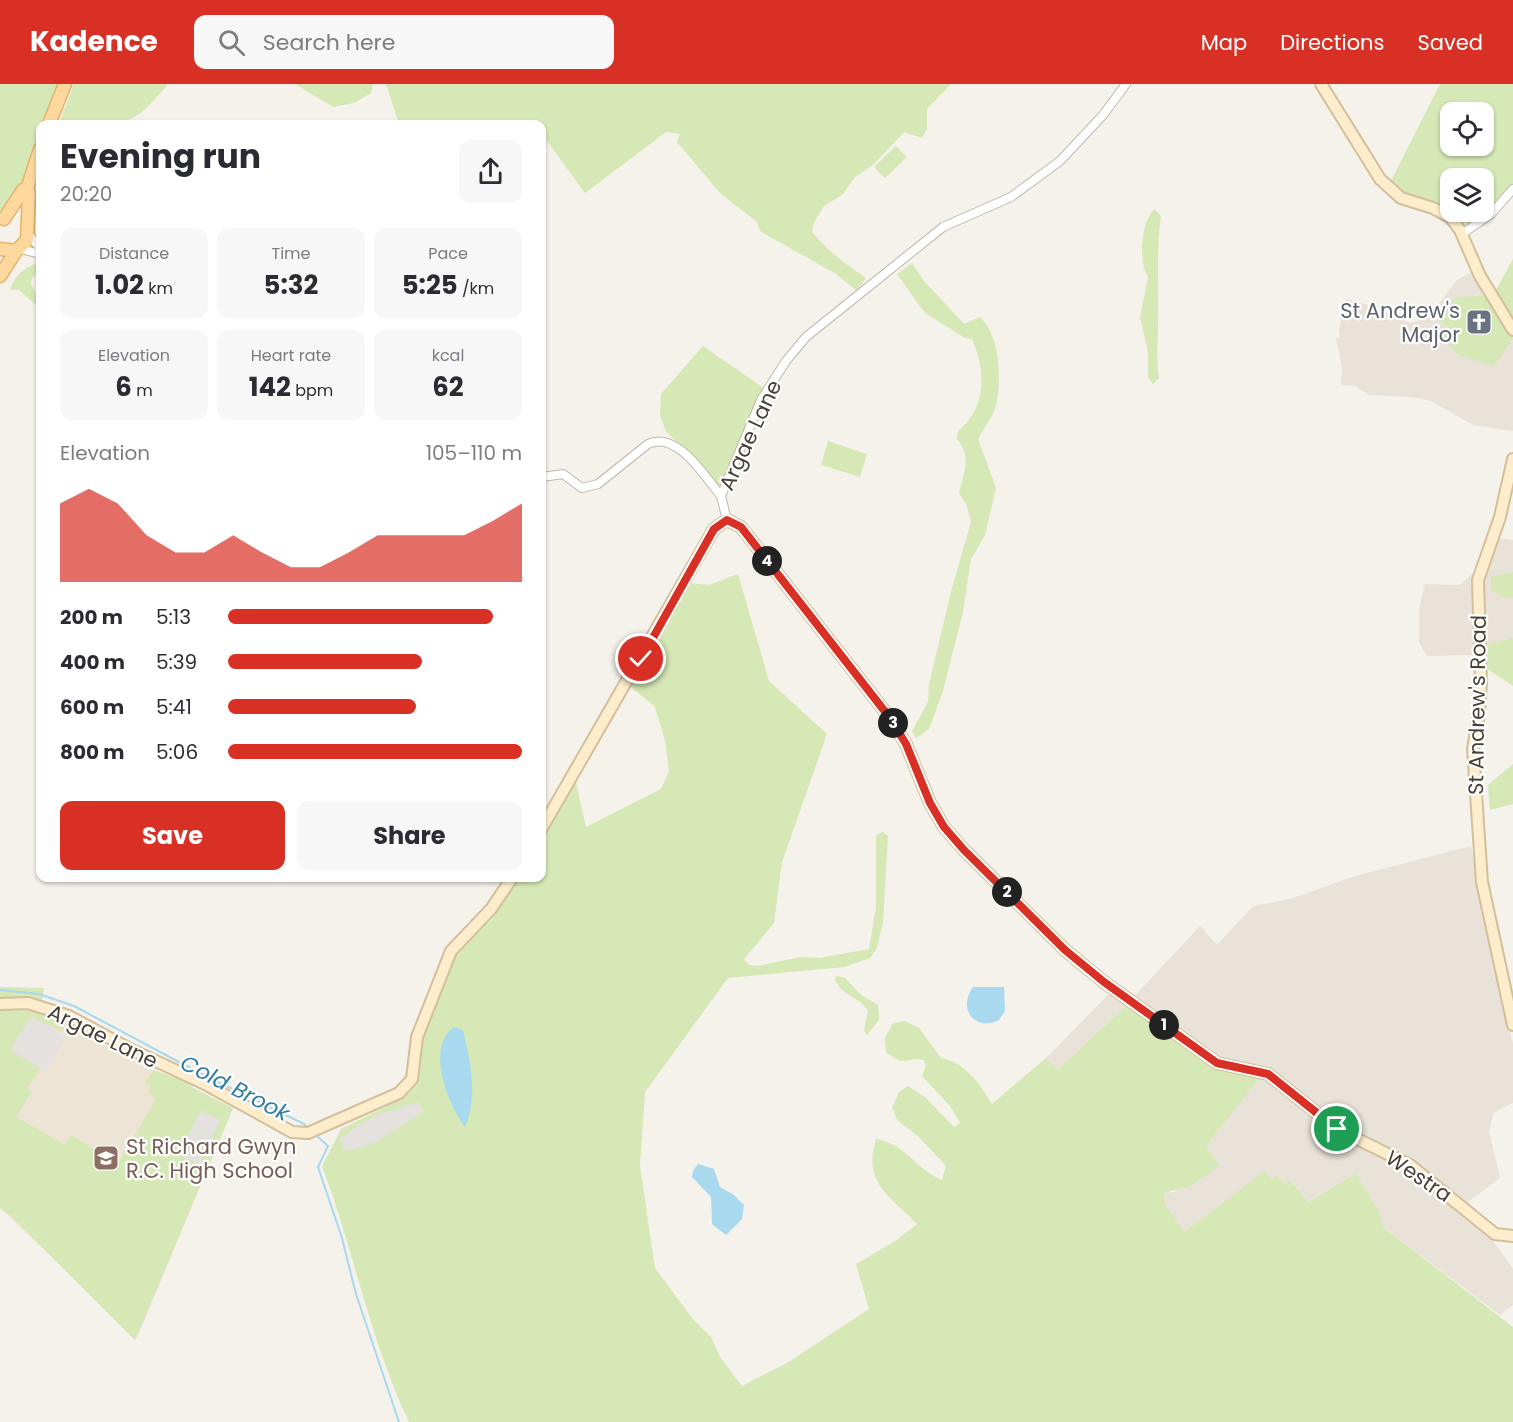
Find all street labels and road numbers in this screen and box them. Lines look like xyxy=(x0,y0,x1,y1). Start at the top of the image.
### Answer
street label: Argae Lane xyxy=(712,375,788,495)
street label: St Andrew's Road xyxy=(1461,615,1493,795)
street label: Argae Lane xyxy=(43,997,163,1075)
street label: Westra xyxy=(1380,1143,1458,1209)

